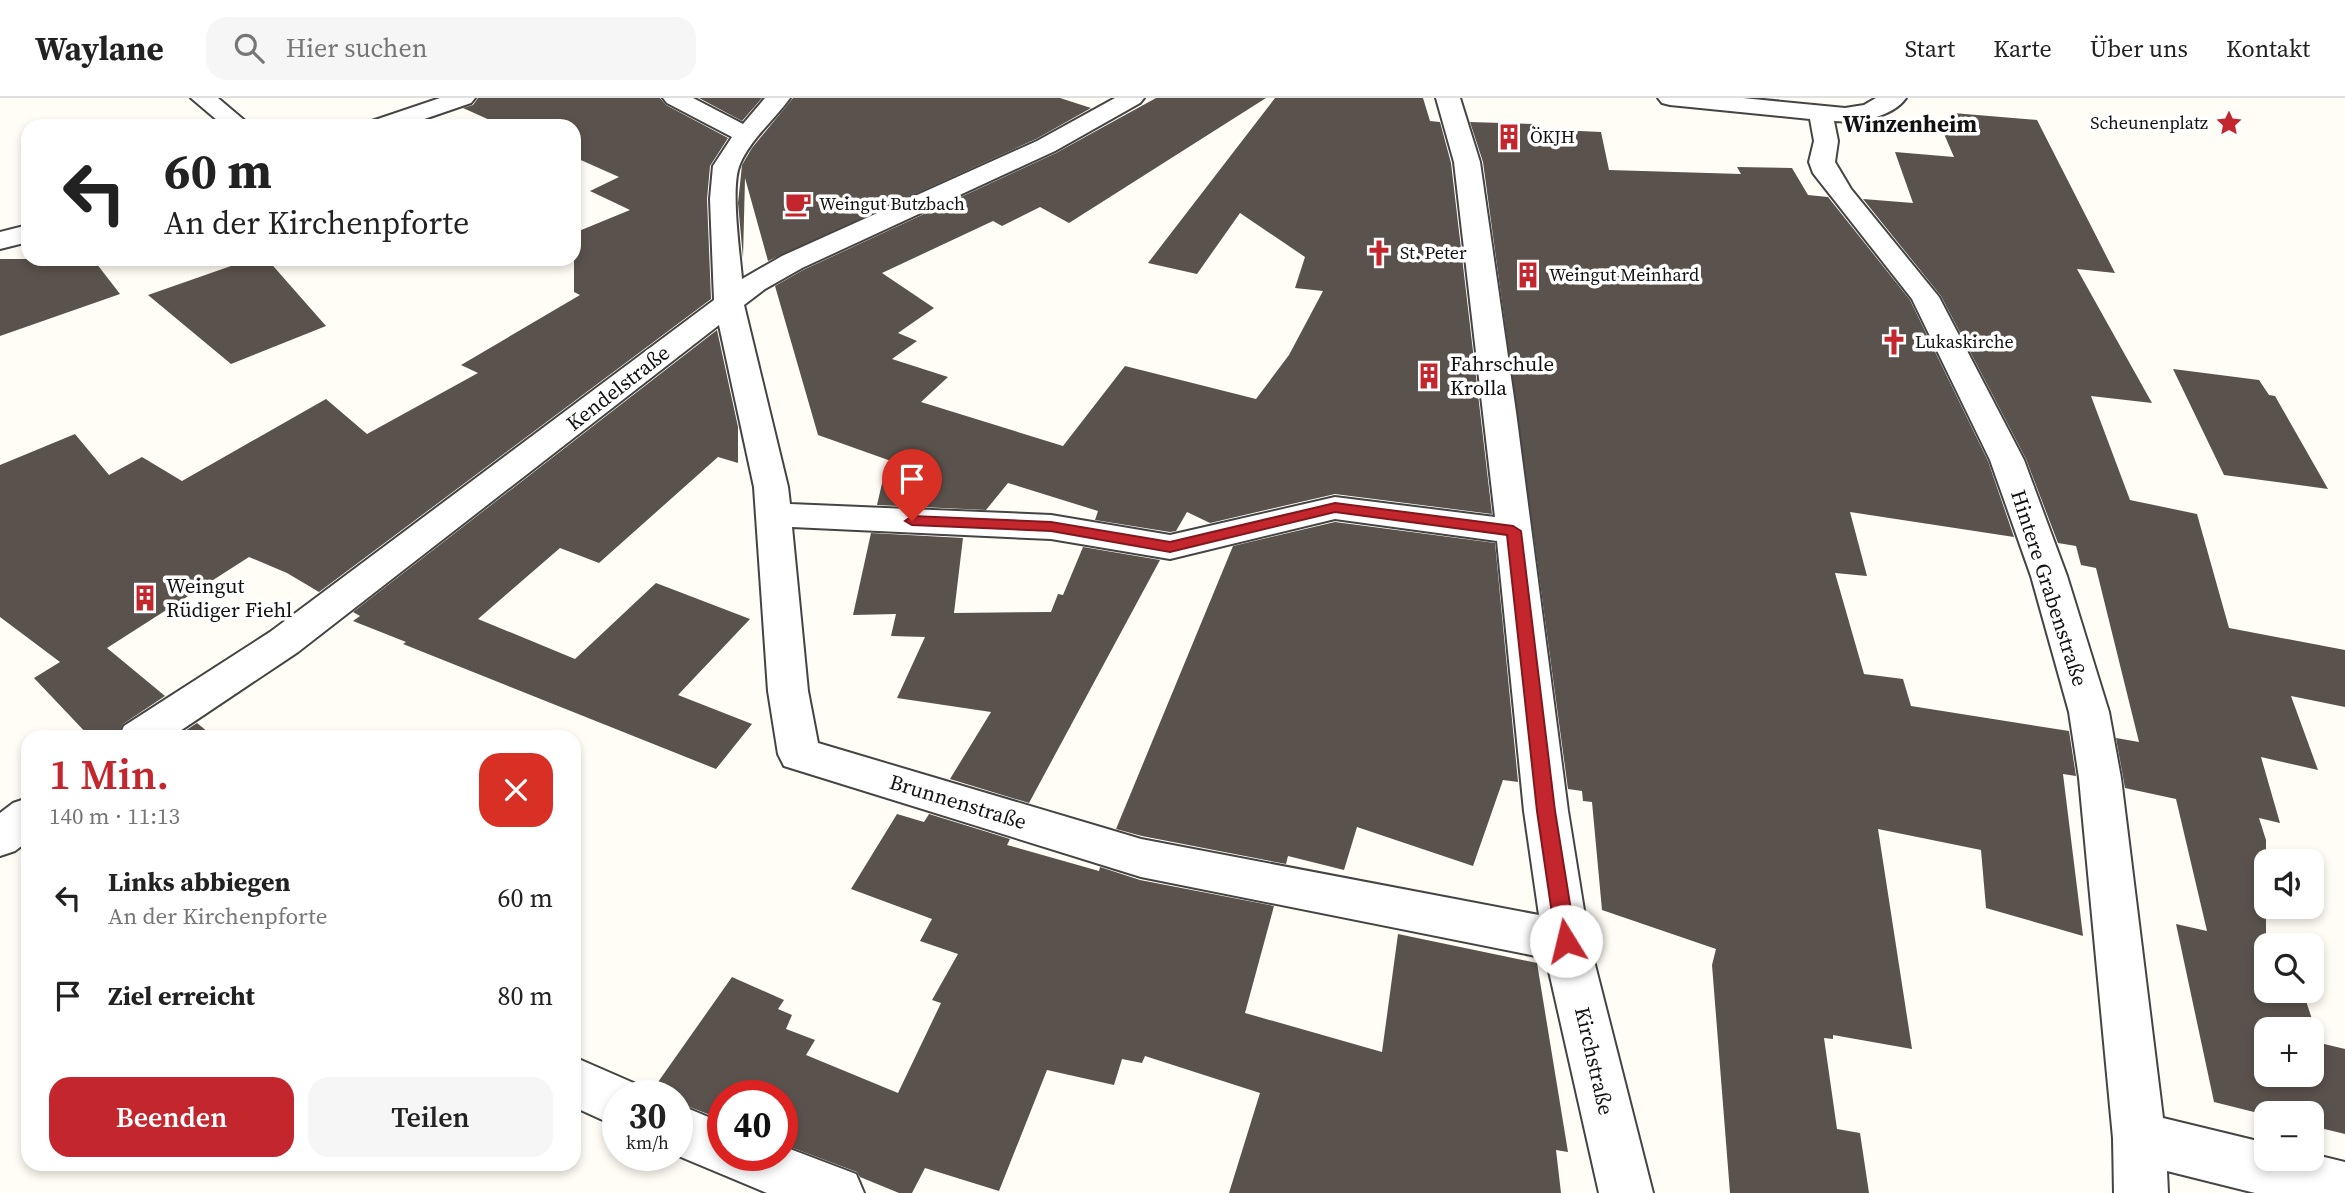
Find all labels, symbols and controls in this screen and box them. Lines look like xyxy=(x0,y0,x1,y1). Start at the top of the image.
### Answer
search box xyxy=(206,17,696,80)
text: Waylane xyxy=(35,26,164,71)
icon: search xyxy=(230,29,268,67)
text: Hier suchen xyxy=(286,30,428,66)
text: Start xyxy=(1905,32,1955,65)
text: Karte xyxy=(1993,32,2052,65)
text: Über uns xyxy=(2090,32,2188,65)
text: Kontakt xyxy=(2226,32,2310,65)
district label: Winzenheim xyxy=(1843,108,1977,140)
place icon: Scheunenplatz xyxy=(2214,108,2244,138)
place label: Scheunenplatz xyxy=(2090,110,2208,135)
building icon: ÖKJH xyxy=(1494,122,1524,152)
place label: ÖKJH xyxy=(1530,124,1575,149)
text: 60 m xyxy=(164,137,272,204)
icon: left xyxy=(49,147,140,238)
cafe icon: Weingut Butzbach xyxy=(783,189,813,219)
place label: Weingut Butzbach xyxy=(819,191,965,216)
text: An der Kirchenpforte xyxy=(164,201,469,245)
church icon: St. Peter xyxy=(1364,238,1394,268)
place label: St. Peter xyxy=(1400,240,1467,265)
building icon: Weingut Meinhard xyxy=(1513,260,1543,290)
place label: Weingut Meinhard xyxy=(1549,262,1699,287)
church icon: Lukaskirche xyxy=(1879,327,1909,357)
place label: Lukaskirche xyxy=(1915,329,2014,354)
street label: Kendelstraße xyxy=(560,338,676,437)
place label: Fahrschule Krolla xyxy=(1450,349,1554,402)
building icon: Fahrschule Krolla xyxy=(1414,361,1444,391)
pin xyxy=(882,449,942,521)
icon: arrive xyxy=(893,460,931,498)
street label: Hintere Grabenstraße xyxy=(2004,486,2095,690)
place label: Weingut Rüdiger Fiehl xyxy=(166,571,292,624)
building icon: Weingut Rüdiger Fiehl xyxy=(130,583,160,613)
text: 1 Min. xyxy=(49,745,169,803)
button: close xyxy=(479,753,553,827)
street label: Brunnenstraße xyxy=(886,767,1030,836)
text: 140 m · 11:13 xyxy=(49,800,180,832)
map controls xyxy=(2254,849,2324,1171)
button: sound xyxy=(2254,849,2324,919)
text: Links abbiegen xyxy=(108,864,291,900)
icon: left xyxy=(49,879,87,917)
text: 60 m xyxy=(498,880,553,916)
text: An der Kirchenpforte xyxy=(108,900,327,932)
position arrow xyxy=(1529,904,1603,978)
button: search xyxy=(2254,933,2324,1003)
icon: arrive xyxy=(49,977,87,1015)
text: Ziel erreicht xyxy=(108,978,255,1014)
text: 80 m xyxy=(498,978,553,1014)
street label: Kirchstraße xyxy=(1568,1004,1621,1118)
button: + xyxy=(2254,1017,2324,1087)
button: Beenden xyxy=(49,1077,294,1157)
button: Teilen xyxy=(308,1077,553,1157)
speed limit sign: 40 xyxy=(707,1080,798,1171)
text: 30 xyxy=(629,1092,666,1140)
button: − xyxy=(2254,1101,2324,1171)
text: km/h xyxy=(626,1130,669,1155)

